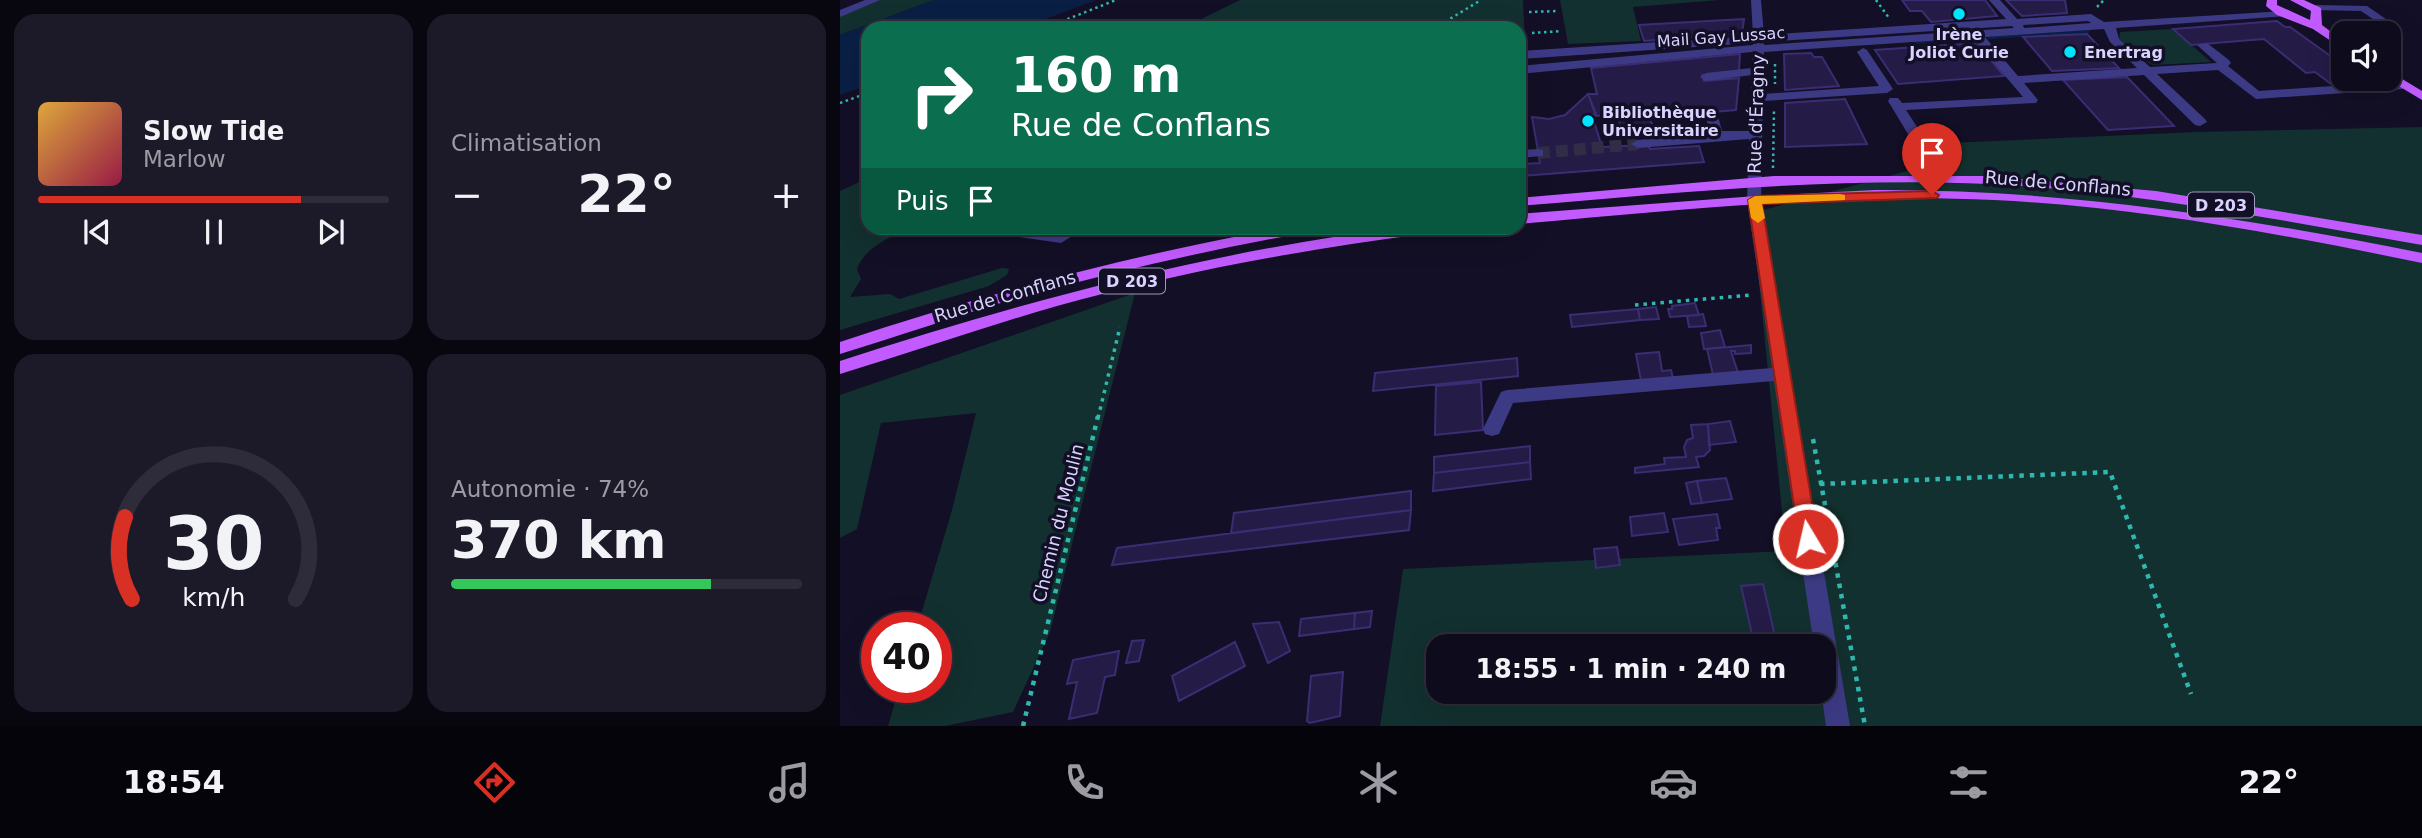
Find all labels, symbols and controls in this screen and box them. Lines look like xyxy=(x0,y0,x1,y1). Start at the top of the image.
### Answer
marker: Irène Joliot Curie xyxy=(1951,6,1967,22)
map controls xyxy=(2331,21,2401,91)
button: sound xyxy=(2331,21,2401,91)
street label: Mail Gay Lussac xyxy=(1656,23,1786,51)
place label: Irène Joliot Curie xyxy=(1908,25,2009,62)
place label: Enertrag xyxy=(2084,43,2163,62)
marker: Enertrag xyxy=(2062,44,2078,60)
text: 160 m xyxy=(1011,47,1181,104)
icon: right xyxy=(896,49,987,140)
street label: Rue d'Éragny xyxy=(1743,54,1769,174)
place label: Bibliothèque Universitaire xyxy=(1602,103,1719,140)
text: Rue de Conflans xyxy=(1011,106,1271,144)
marker: Bibliothèque Universitaire xyxy=(1580,113,1596,129)
text: Slow Tide xyxy=(143,116,284,146)
pin xyxy=(1902,123,1962,195)
text: Climatisation xyxy=(451,130,602,156)
icon: arrive xyxy=(1913,134,1951,172)
text: Marlow xyxy=(143,146,226,172)
text: 22° xyxy=(577,164,676,224)
street label: Rue de Conflans xyxy=(1984,166,2132,200)
text: − xyxy=(451,173,483,217)
text: + xyxy=(770,173,802,217)
icon: arrive xyxy=(962,182,1000,220)
text: Puis xyxy=(896,186,948,216)
road number: D 203 xyxy=(2188,192,2254,218)
icon: previous xyxy=(78,213,116,251)
icon: pause xyxy=(195,213,233,251)
icon: next xyxy=(312,213,350,251)
street label: Rue de Conflans xyxy=(932,266,1078,326)
road number: D 203 xyxy=(1099,268,1165,294)
street label: Chemin du Moulin xyxy=(1028,442,1088,604)
text: Autonomie · 74% xyxy=(451,476,649,502)
text: 30 xyxy=(163,501,264,586)
position arrow xyxy=(1771,502,1845,576)
text: 370 km xyxy=(451,510,666,570)
text: km/h xyxy=(182,583,245,612)
speed limit sign: 40 xyxy=(861,612,952,703)
text: 18:55 · 1 min · 240 m xyxy=(1476,654,1786,684)
icon: directions xyxy=(470,758,519,807)
icon: music xyxy=(765,758,814,807)
icon: phone xyxy=(1060,758,1109,807)
icon: climate xyxy=(1354,758,1403,807)
icon: car xyxy=(1649,758,1698,807)
icon: filters xyxy=(1944,758,1993,807)
text: 18:54 xyxy=(123,763,225,801)
text: 22° xyxy=(2239,763,2299,801)

